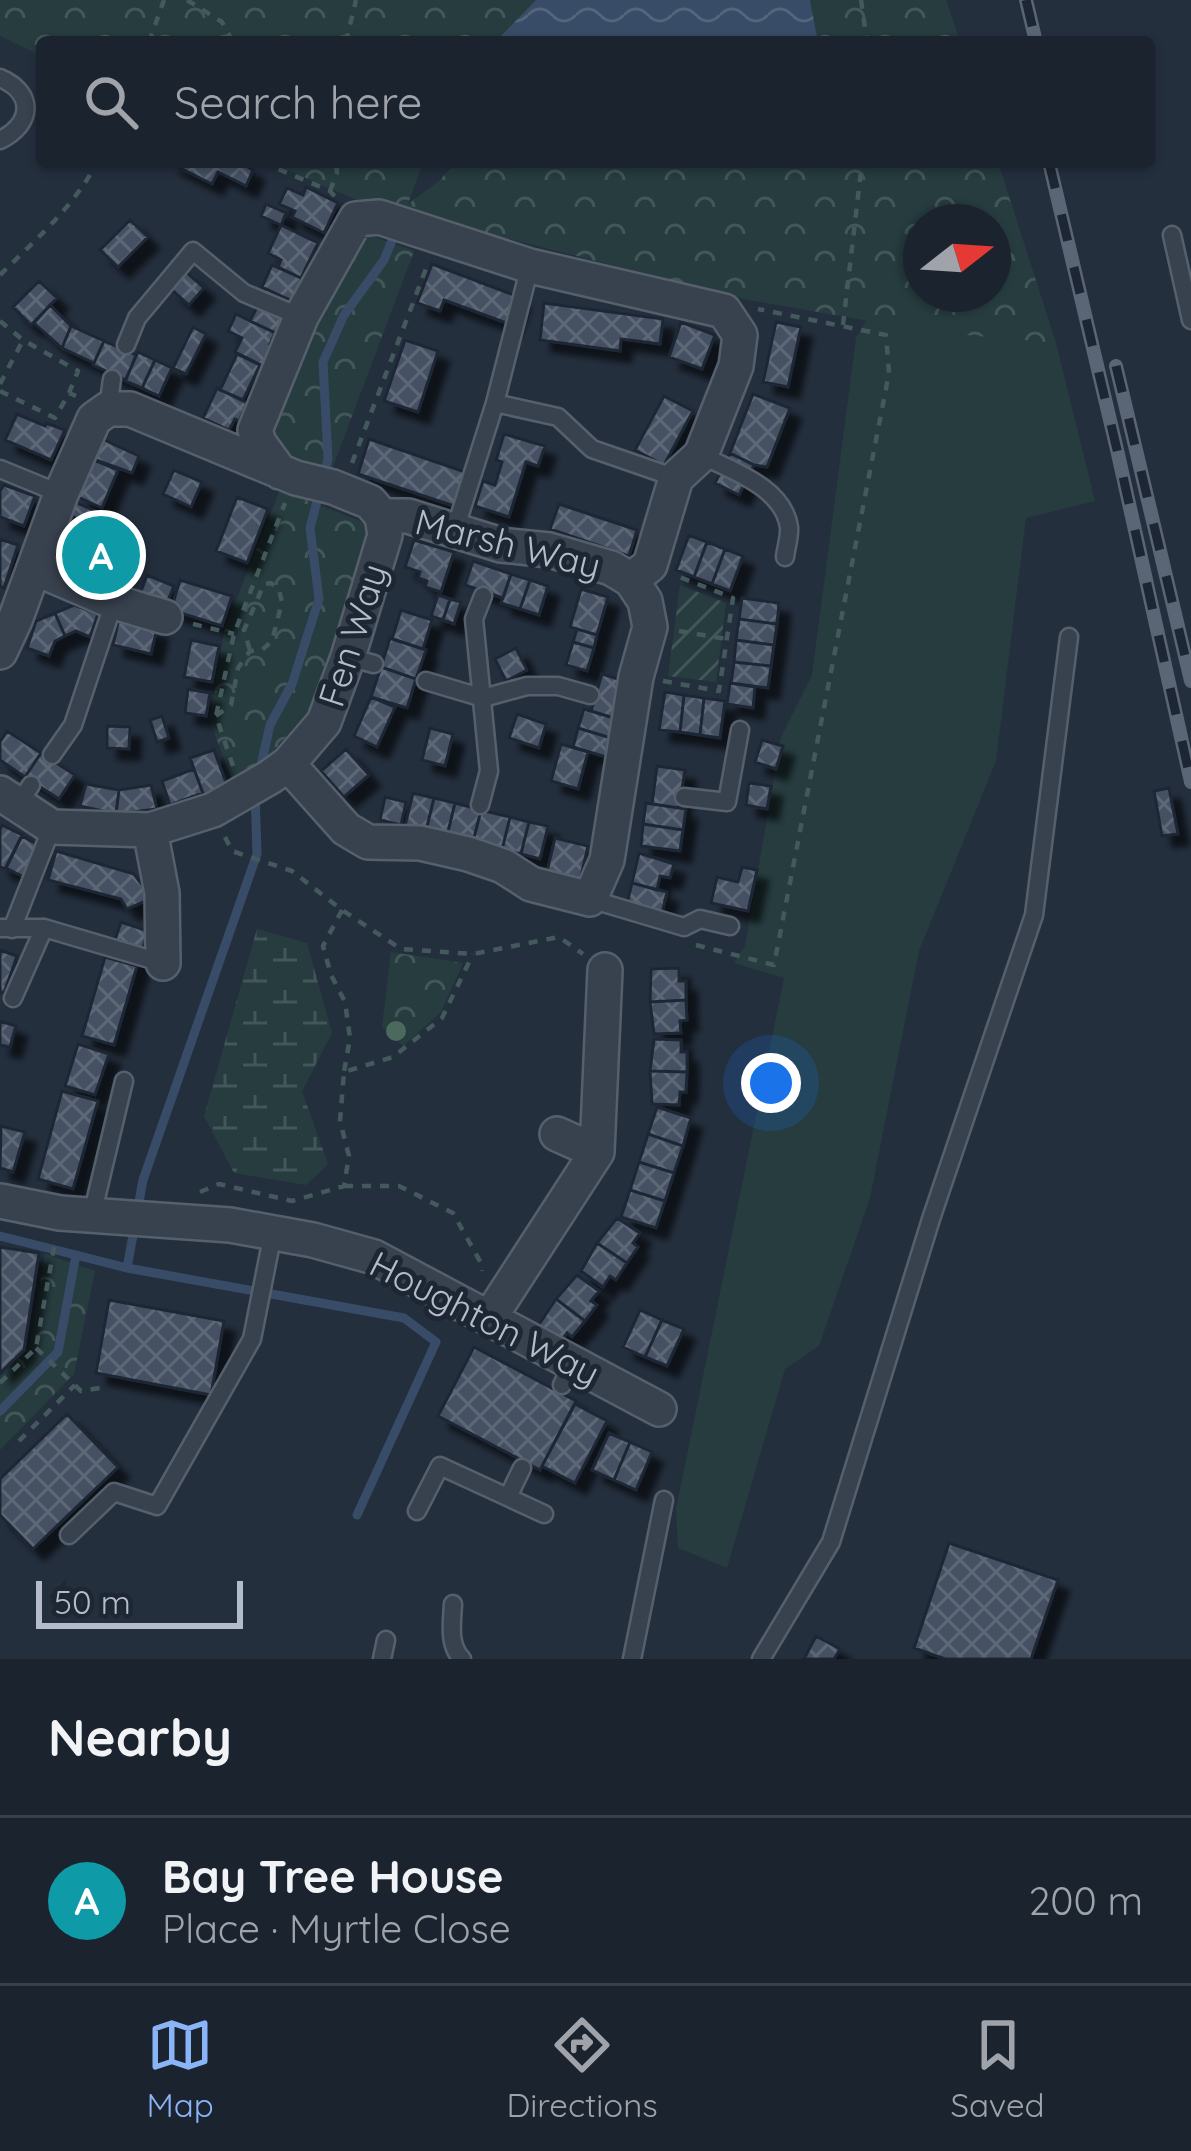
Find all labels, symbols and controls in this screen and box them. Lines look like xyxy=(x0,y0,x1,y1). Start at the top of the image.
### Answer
search box xyxy=(36,36,1155,168)
icon: search xyxy=(78,69,144,135)
text: Search here xyxy=(174,74,422,130)
north arrow xyxy=(903,204,1011,312)
street label: Marsh Way xyxy=(411,498,605,588)
pin: A xyxy=(62,510,140,600)
street label: Fen Way xyxy=(308,558,396,712)
your location xyxy=(741,1053,801,1113)
street label: Houghton Way xyxy=(363,1241,607,1395)
scale bar xyxy=(36,1575,243,1628)
text: 50 m xyxy=(54,1581,131,1622)
text: Nearby xyxy=(48,1705,232,1769)
text: Bay Tree House xyxy=(162,1848,504,1904)
text: A xyxy=(75,1876,99,1925)
text: 200 m xyxy=(1029,1876,1143,1925)
text: Place · Myrtle Close xyxy=(162,1904,511,1953)
tab: Map xyxy=(146,2012,214,2125)
tab: Directions xyxy=(506,2012,658,2125)
tab: Saved xyxy=(951,2012,1045,2125)

